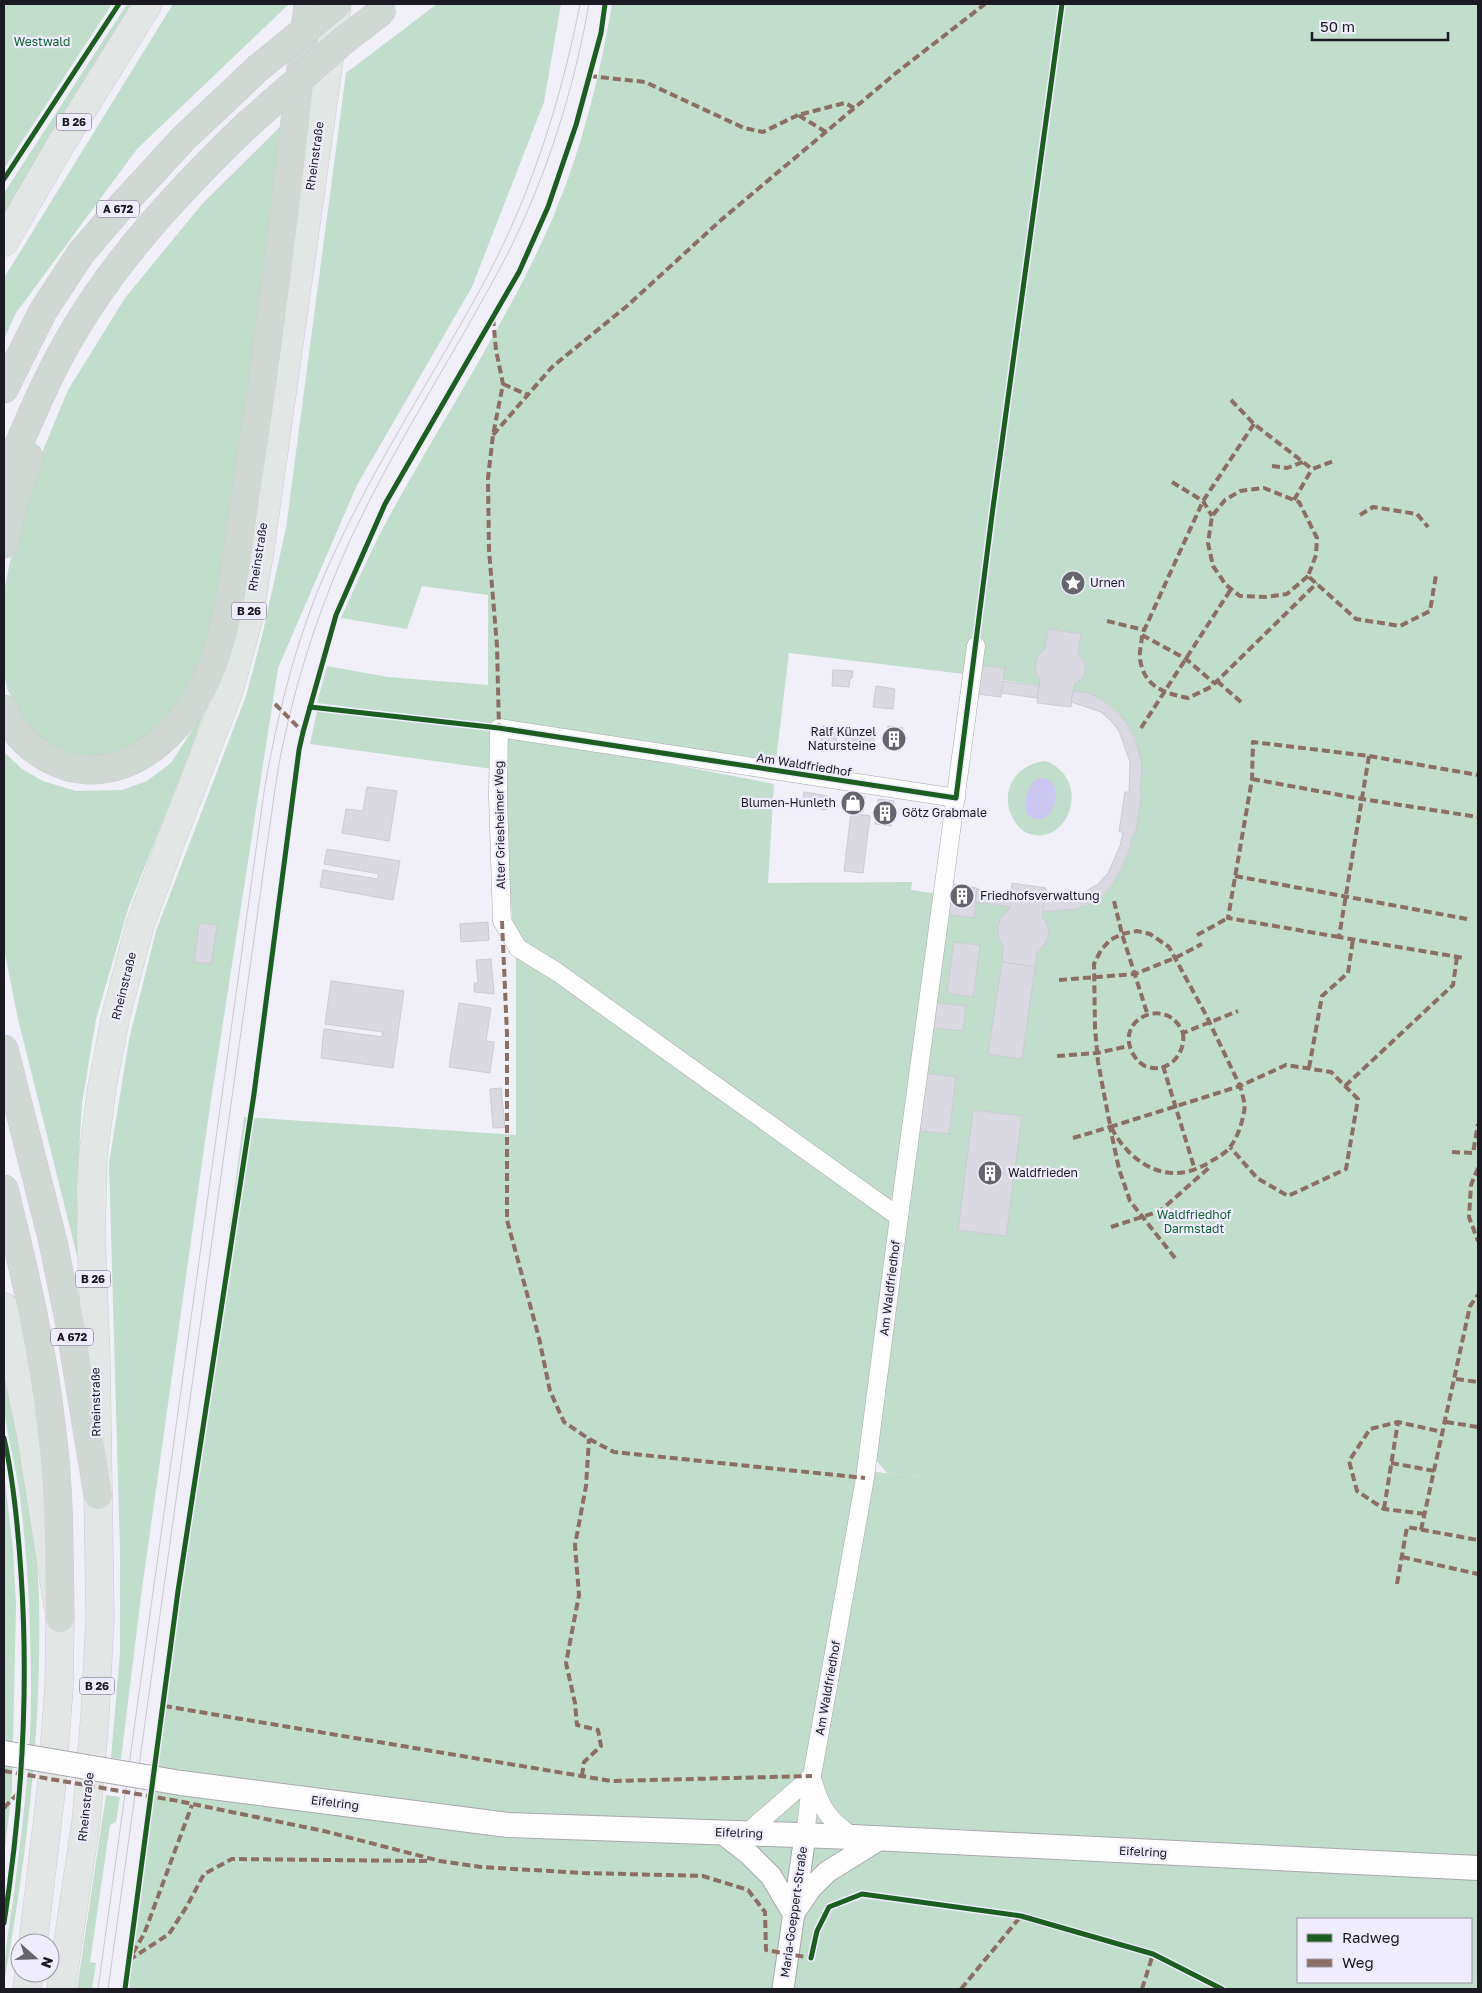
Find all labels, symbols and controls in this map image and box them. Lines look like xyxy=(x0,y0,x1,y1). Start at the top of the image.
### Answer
scale bar xyxy=(1312,10,1448,42)
text: 50 m xyxy=(1320,17,1355,35)
park label: Westwald xyxy=(14,34,70,49)
road number: B 26 xyxy=(56,114,92,130)
street label: Rheinstraße xyxy=(302,120,327,191)
road number: A 672 xyxy=(97,200,139,218)
street label: Rheinstraße xyxy=(245,521,270,592)
place icon: Urnen xyxy=(1060,570,1086,596)
place label: Urnen xyxy=(1090,575,1125,590)
road number: B 26 xyxy=(232,602,266,620)
place label: Ralf Künzel Natursteine xyxy=(808,724,876,753)
building icon: Ralf Künzel Natursteine xyxy=(881,726,907,752)
street label: Am Waldfriedhof xyxy=(755,750,853,780)
street label: Alter Griesheimer Weg xyxy=(491,761,508,889)
shop icon: Blumen-Hunleth xyxy=(840,790,866,816)
place label: Blumen-Hunleth xyxy=(741,795,836,810)
building icon: Götz Grabmale xyxy=(872,800,898,826)
place label: Götz Grabmale xyxy=(902,805,987,820)
building icon: Friedhofsverwaltung xyxy=(949,883,975,909)
place label: Friedhofsverwaltung xyxy=(980,888,1100,903)
street label: Rheinstraße xyxy=(108,950,139,1021)
building icon: Waldfrieden xyxy=(977,1160,1003,1186)
place label: Waldfrieden xyxy=(1008,1165,1078,1180)
park label: Waldfriedhof Darmstadt xyxy=(1157,1207,1232,1236)
street label: Am Waldfriedhof xyxy=(876,1239,903,1337)
road number: B 26 xyxy=(76,1270,110,1288)
road number: A 672 xyxy=(51,1328,93,1345)
street label: Rheinstraße xyxy=(87,1367,104,1437)
street label: Am Waldfriedhof xyxy=(812,1639,843,1737)
road number: B 26 xyxy=(80,1678,114,1694)
street label: Rheinstraße xyxy=(74,1772,97,1842)
street label: Eifelring xyxy=(310,1792,360,1813)
street label: Eifelring xyxy=(715,1824,763,1841)
street label: Eifelring xyxy=(1119,1843,1168,1860)
street label: Maria-Goeppert-Straße xyxy=(777,1845,810,1978)
legend xyxy=(1297,1918,1472,1983)
text: Radweg xyxy=(1342,1928,1400,1946)
north arrow xyxy=(10,1933,60,1983)
text: Weg xyxy=(1342,1953,1374,1971)
text: N xyxy=(38,1955,57,1971)

